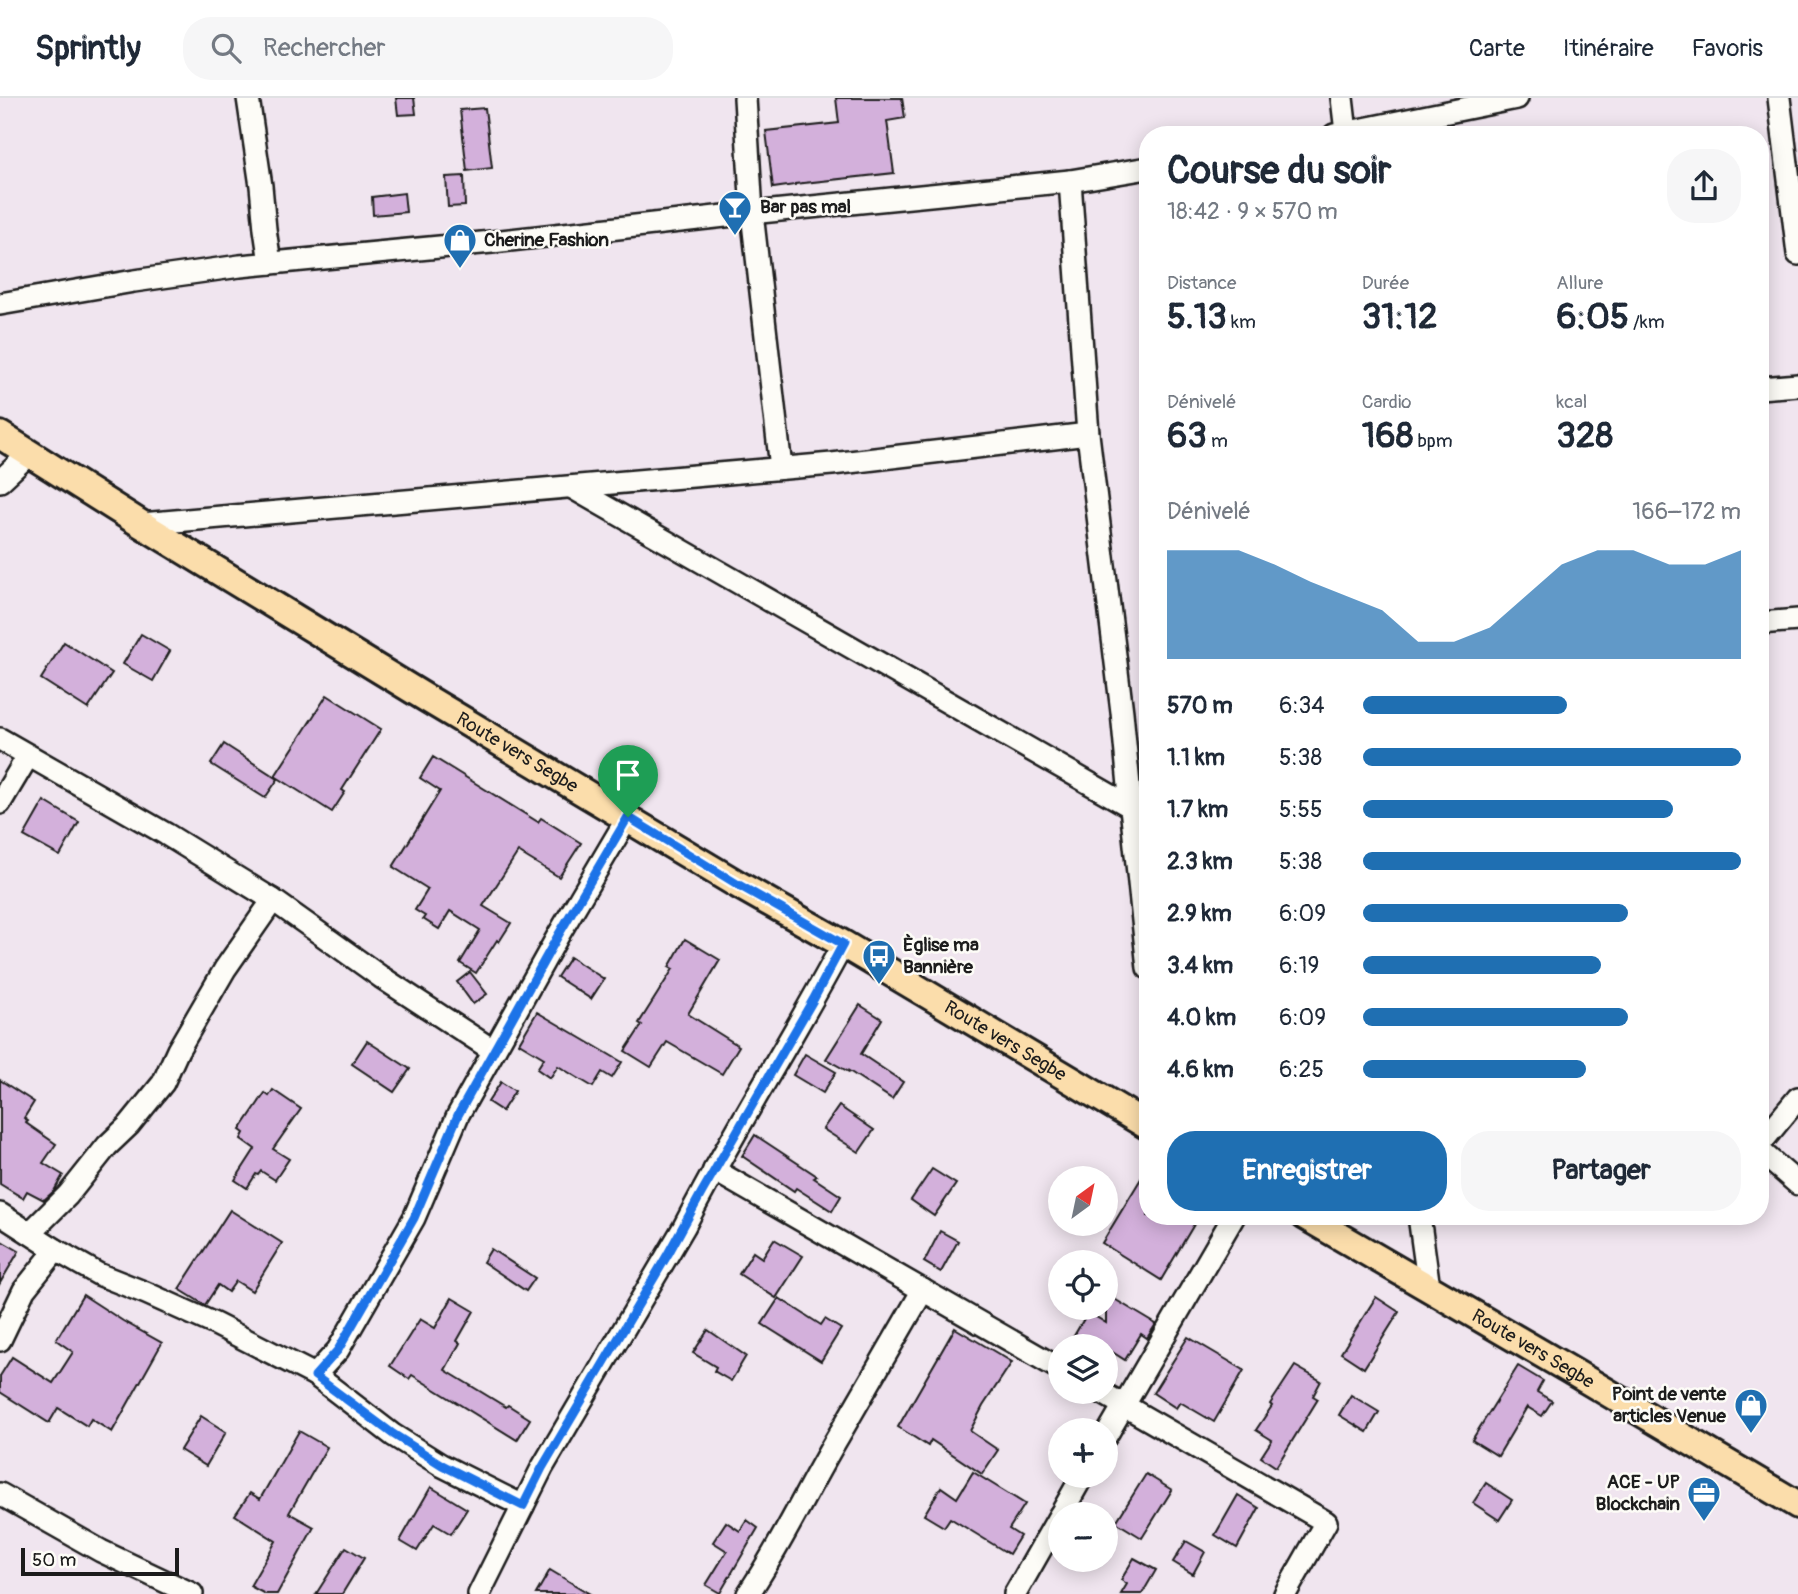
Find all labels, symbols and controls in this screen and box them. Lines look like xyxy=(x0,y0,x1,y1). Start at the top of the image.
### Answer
search box xyxy=(183,17,673,80)
text: Sprintly xyxy=(35,28,141,69)
icon: search xyxy=(207,29,245,67)
text: Rechercher xyxy=(263,32,386,64)
text: Carte xyxy=(1469,34,1525,63)
text: Itinéraire xyxy=(1563,34,1654,63)
text: Favoris xyxy=(1692,34,1763,63)
text: Course du soir xyxy=(1167,147,1391,195)
button: share xyxy=(1667,149,1741,223)
bar icon: Bar pas mal xyxy=(716,188,754,237)
place label: Bar pas mal xyxy=(760,195,851,219)
text: 18:42 · 9 × 570 m xyxy=(1167,197,1338,226)
shop icon: Cherine Fashion xyxy=(441,221,479,270)
place label: Cherine Fashion xyxy=(484,228,609,252)
text: Distance xyxy=(1167,271,1236,295)
text: Durée xyxy=(1362,271,1409,295)
text: Allure xyxy=(1556,271,1603,295)
text: 5.13 xyxy=(1167,295,1227,339)
text: 31:12 xyxy=(1362,295,1437,339)
text: 6:05 xyxy=(1556,295,1629,339)
text: km xyxy=(1227,310,1256,334)
text: /km xyxy=(1629,310,1665,334)
text: Dénivelé xyxy=(1167,390,1236,414)
text: Cardio xyxy=(1362,390,1412,414)
text: kcal xyxy=(1556,390,1587,414)
text: 63 xyxy=(1167,414,1207,458)
text: 168 xyxy=(1362,414,1413,458)
text: 328 xyxy=(1556,414,1613,458)
text: m xyxy=(1207,429,1228,453)
text: bpm xyxy=(1413,429,1453,453)
text: Dénivelé xyxy=(1167,497,1251,526)
text: 166–172 m xyxy=(1632,497,1741,526)
text: 570 m xyxy=(1167,691,1233,720)
text: 6:34 xyxy=(1279,691,1325,720)
street label: Route vers Segbe xyxy=(452,707,583,799)
text: 1.1 km xyxy=(1167,743,1225,772)
text: 5:38 xyxy=(1279,743,1322,772)
pin xyxy=(598,745,658,817)
icon: arrive xyxy=(609,756,647,794)
text: 1.7 km xyxy=(1167,795,1228,824)
text: 5:55 xyxy=(1279,795,1323,824)
text: 2.3 km xyxy=(1167,847,1233,876)
text: 5:38 xyxy=(1279,847,1322,876)
text: 2.9 km xyxy=(1167,899,1232,928)
text: 6:09 xyxy=(1279,899,1326,928)
place label: Èglise ma Bannière xyxy=(903,933,979,979)
bus stop icon: Èglise ma Bannière xyxy=(860,937,898,986)
text: 3.4 km xyxy=(1167,951,1233,980)
text: 6:19 xyxy=(1279,951,1319,980)
street label: Route vers Segbe xyxy=(940,995,1071,1087)
text: 4.0 km xyxy=(1167,1003,1236,1032)
text: 6:09 xyxy=(1279,1003,1326,1032)
text: 4.6 km xyxy=(1167,1055,1234,1084)
text: 6:25 xyxy=(1279,1055,1324,1084)
button: Enregistrer xyxy=(1167,1131,1447,1211)
button: Partager xyxy=(1461,1131,1741,1211)
north arrow xyxy=(1048,1166,1118,1236)
map controls xyxy=(1048,1166,1118,1572)
button: locate xyxy=(1048,1250,1118,1320)
street label: Route vers Segbe xyxy=(1467,1304,1599,1394)
button: layers xyxy=(1048,1334,1118,1404)
place label: Point de vente articles Venue xyxy=(1612,1382,1727,1428)
shop icon: Point de vente articles Venue xyxy=(1732,1386,1770,1435)
button: + xyxy=(1048,1418,1118,1488)
place label: ACE - UP Blockchain xyxy=(1596,1470,1681,1516)
office icon: ACE - UP Blockchain xyxy=(1685,1474,1723,1523)
button: − xyxy=(1048,1502,1118,1572)
scale bar xyxy=(21,1545,178,1577)
text: 50 m xyxy=(32,1548,76,1572)

